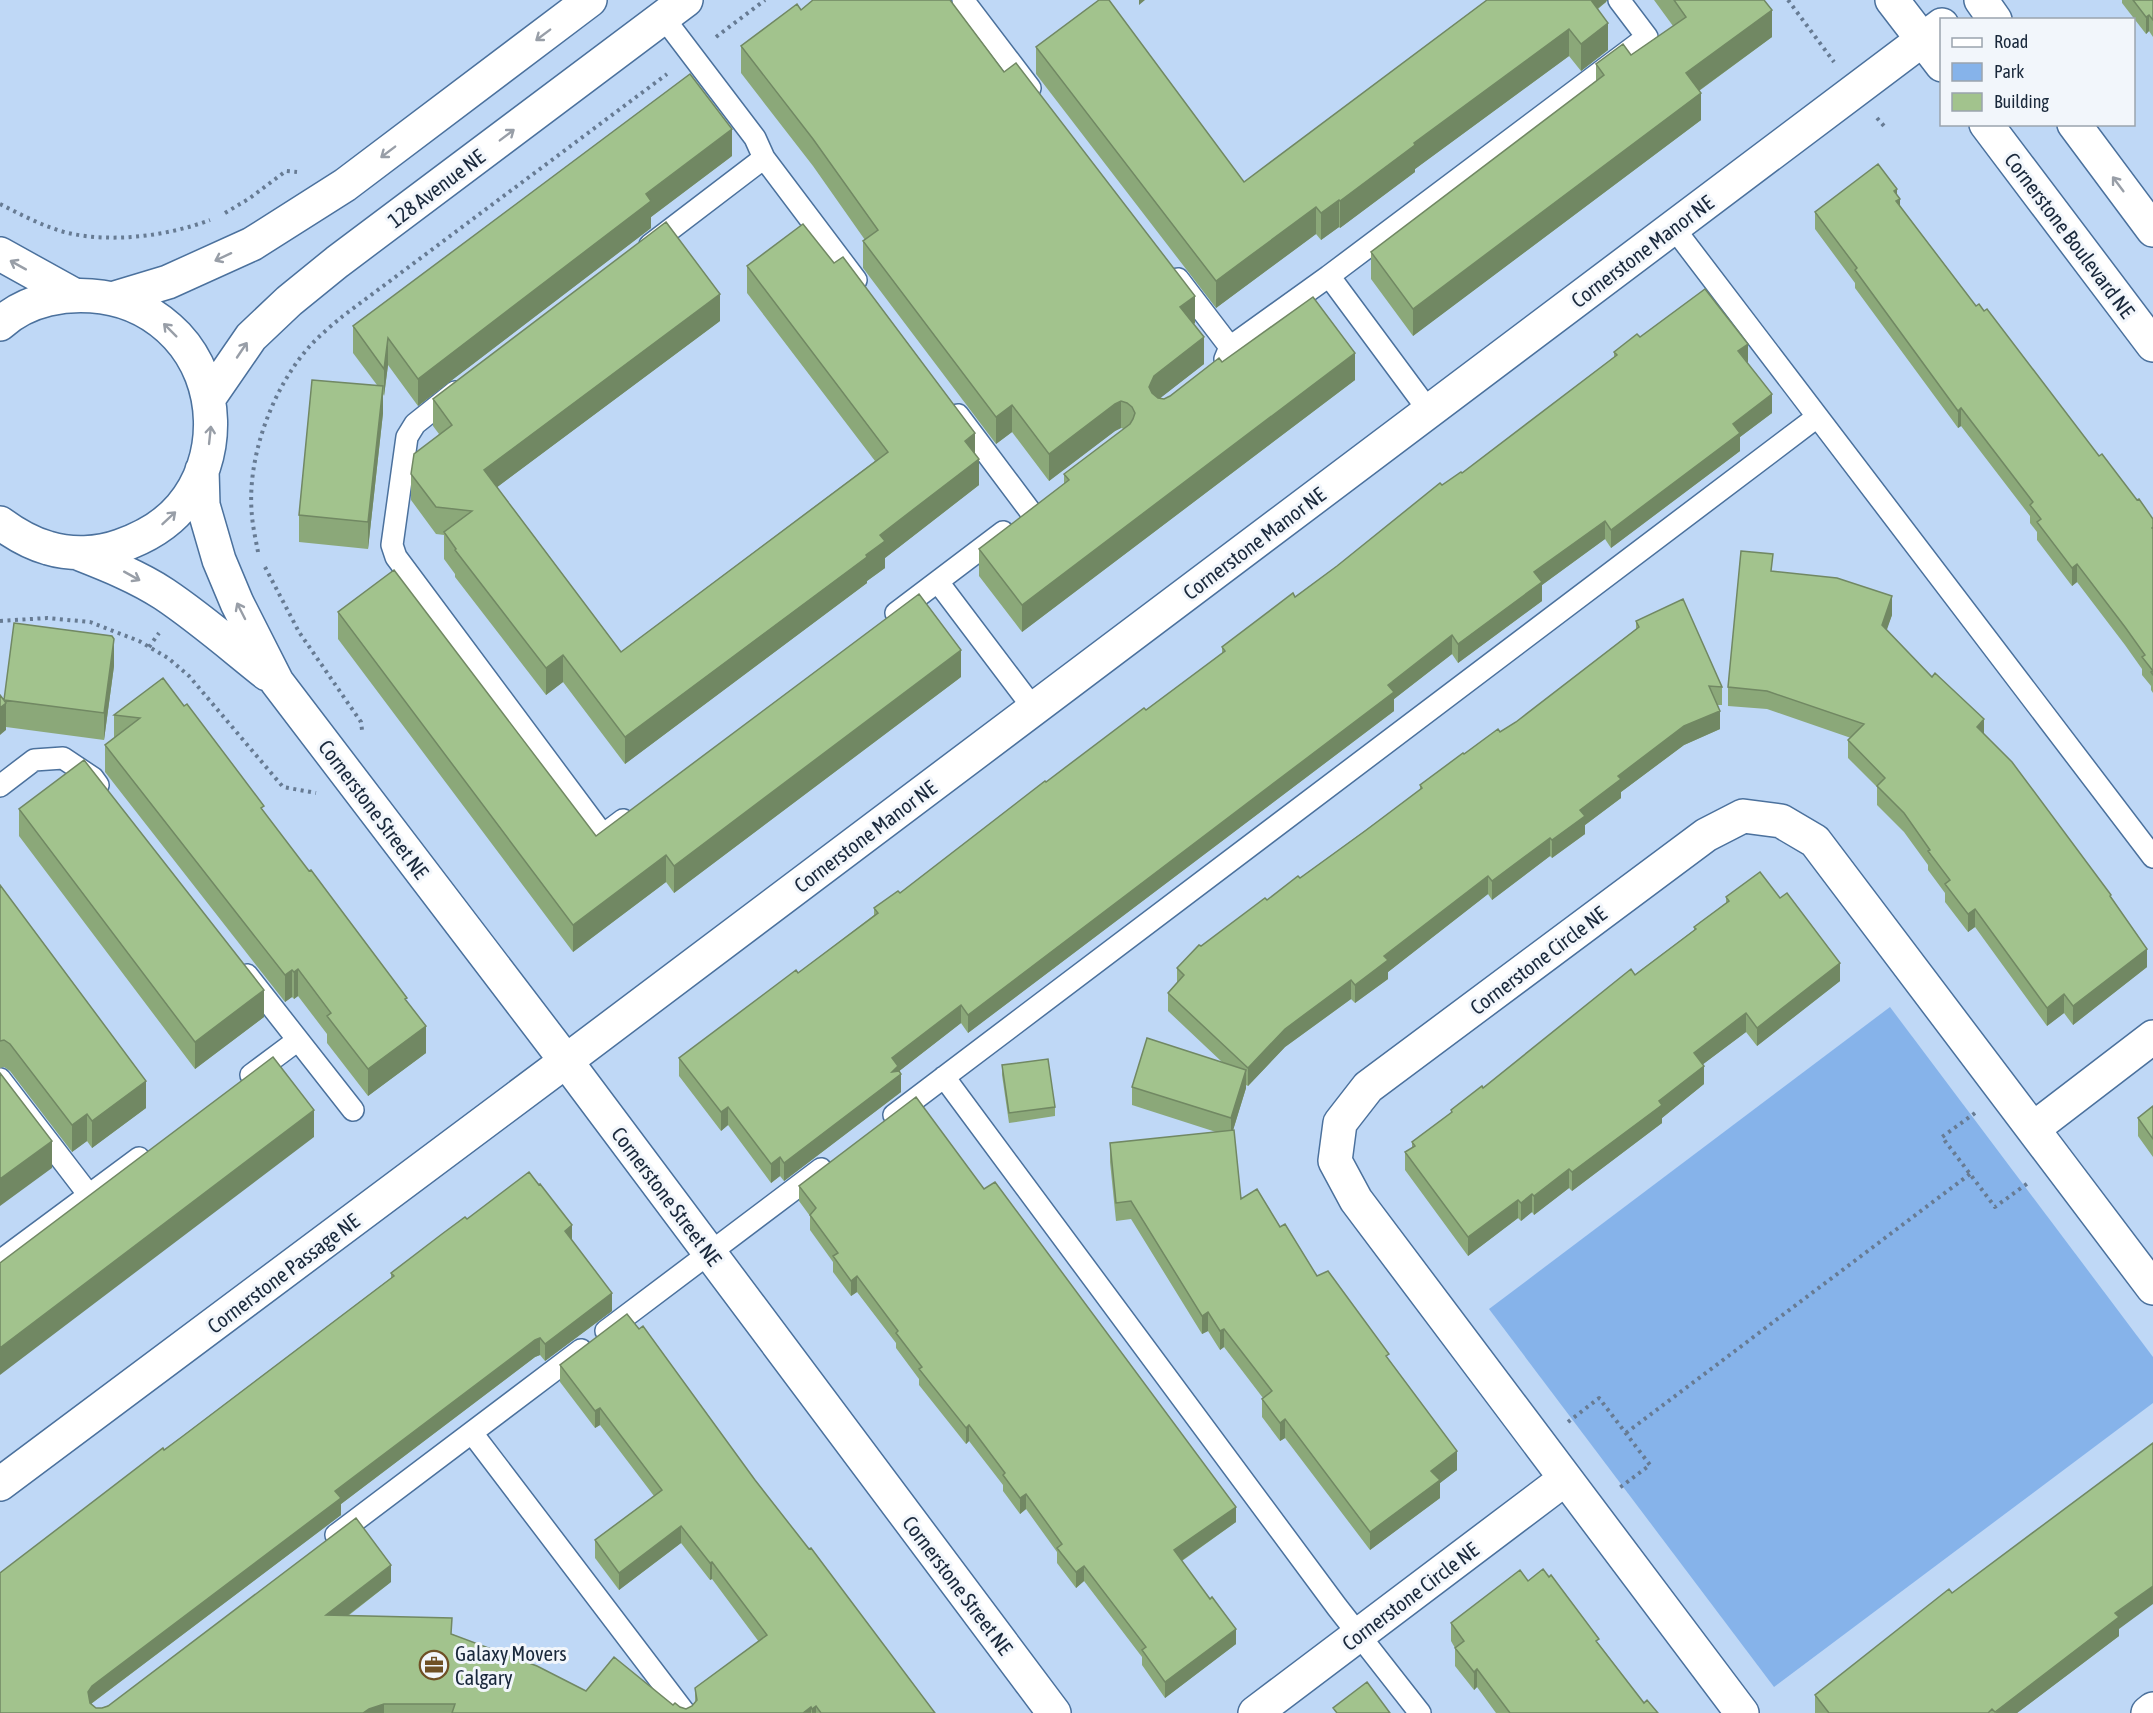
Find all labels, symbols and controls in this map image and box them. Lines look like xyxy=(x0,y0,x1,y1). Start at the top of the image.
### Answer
legend xyxy=(1940,18,2135,126)
one-way arrow xyxy=(536,29,552,41)
text: Road xyxy=(1994,31,2028,52)
text: Park xyxy=(1994,61,2024,82)
text: Building xyxy=(1994,91,2049,112)
one-way arrow xyxy=(498,128,514,141)
street label: 128 Avenue NE xyxy=(383,144,489,232)
one-way arrow xyxy=(380,146,396,159)
street label: Cornerstone Boulevard NE xyxy=(2000,148,2140,322)
one-way arrow xyxy=(2112,176,2124,192)
street label: Cornerstone Manor NE xyxy=(1566,190,1718,312)
one-way arrow xyxy=(215,251,233,263)
one-way arrow xyxy=(10,259,28,270)
one-way arrow xyxy=(163,323,178,337)
one-way arrow xyxy=(236,342,248,358)
one-way arrow xyxy=(205,425,216,445)
street label: Cornerstone Manor NE xyxy=(1178,482,1330,604)
one-way arrow xyxy=(162,510,177,525)
one-way arrow xyxy=(122,571,140,582)
one-way arrow xyxy=(235,603,247,620)
street label: Cornerstone Street NE xyxy=(314,735,434,883)
street label: Cornerstone Manor NE xyxy=(789,775,941,897)
street label: Cornerstone Circle NE xyxy=(1465,901,1611,1019)
street label: Cornerstone Street NE xyxy=(607,1122,727,1270)
street label: Cornerstone Passage NE xyxy=(202,1208,364,1338)
street label: Cornerstone Street NE xyxy=(898,1511,1018,1659)
street label: Cornerstone Circle NE xyxy=(1337,1537,1483,1655)
place label: Galaxy Movers Calgary xyxy=(455,1641,567,1689)
office icon: Galaxy Movers Calgary xyxy=(418,1649,450,1681)

